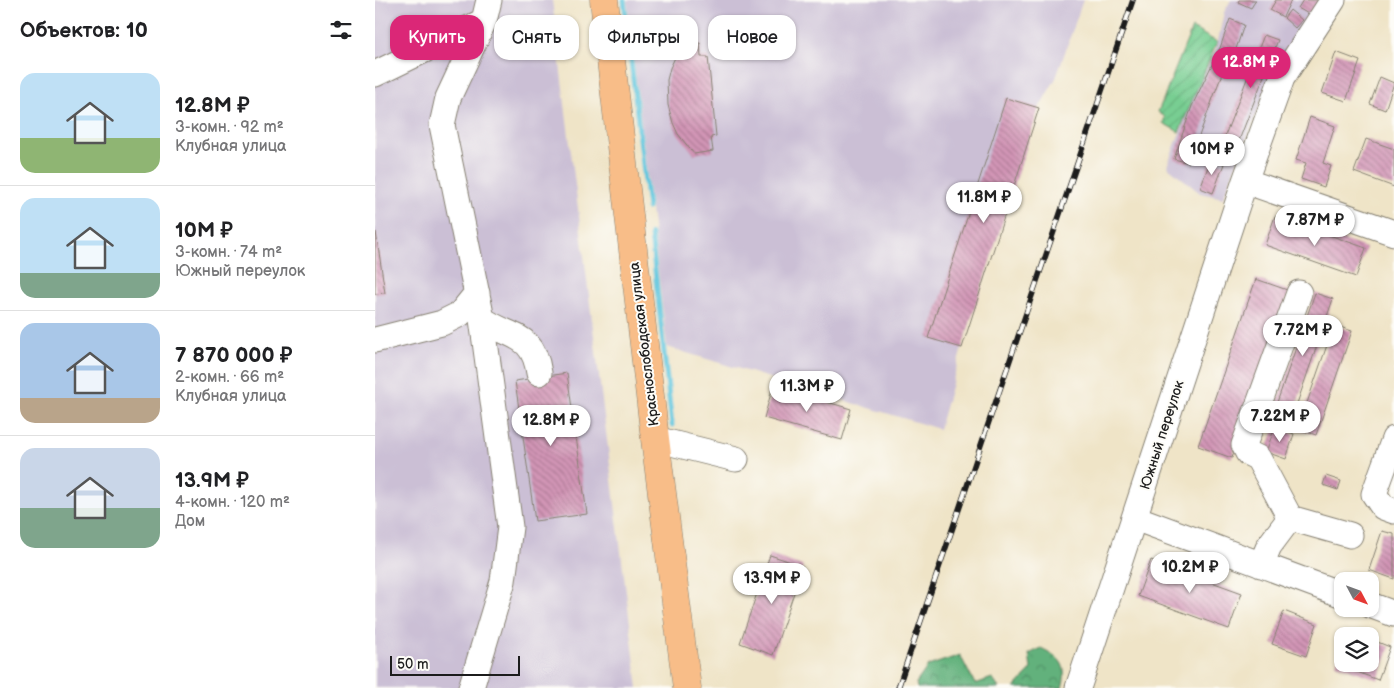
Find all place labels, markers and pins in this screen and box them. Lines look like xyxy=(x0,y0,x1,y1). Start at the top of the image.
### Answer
pin: 12.8M ₽ xyxy=(1205,46,1297,89)
pin: 10M ₽ xyxy=(1177,134,1247,176)
pin: 11.8M ₽ xyxy=(938,182,1030,224)
pin: 7.87M ₽ xyxy=(1269,204,1361,247)
pin: 7.72M ₽ xyxy=(1257,314,1349,357)
pin: 11.3M ₽ xyxy=(761,370,853,413)
pin: 7.22M ₽ xyxy=(1234,400,1326,443)
pin: 12.8M ₽ xyxy=(505,404,597,447)
pin: 10.2M ₽ xyxy=(1144,552,1236,594)
pin: 13.9M ₽ xyxy=(726,562,818,605)

